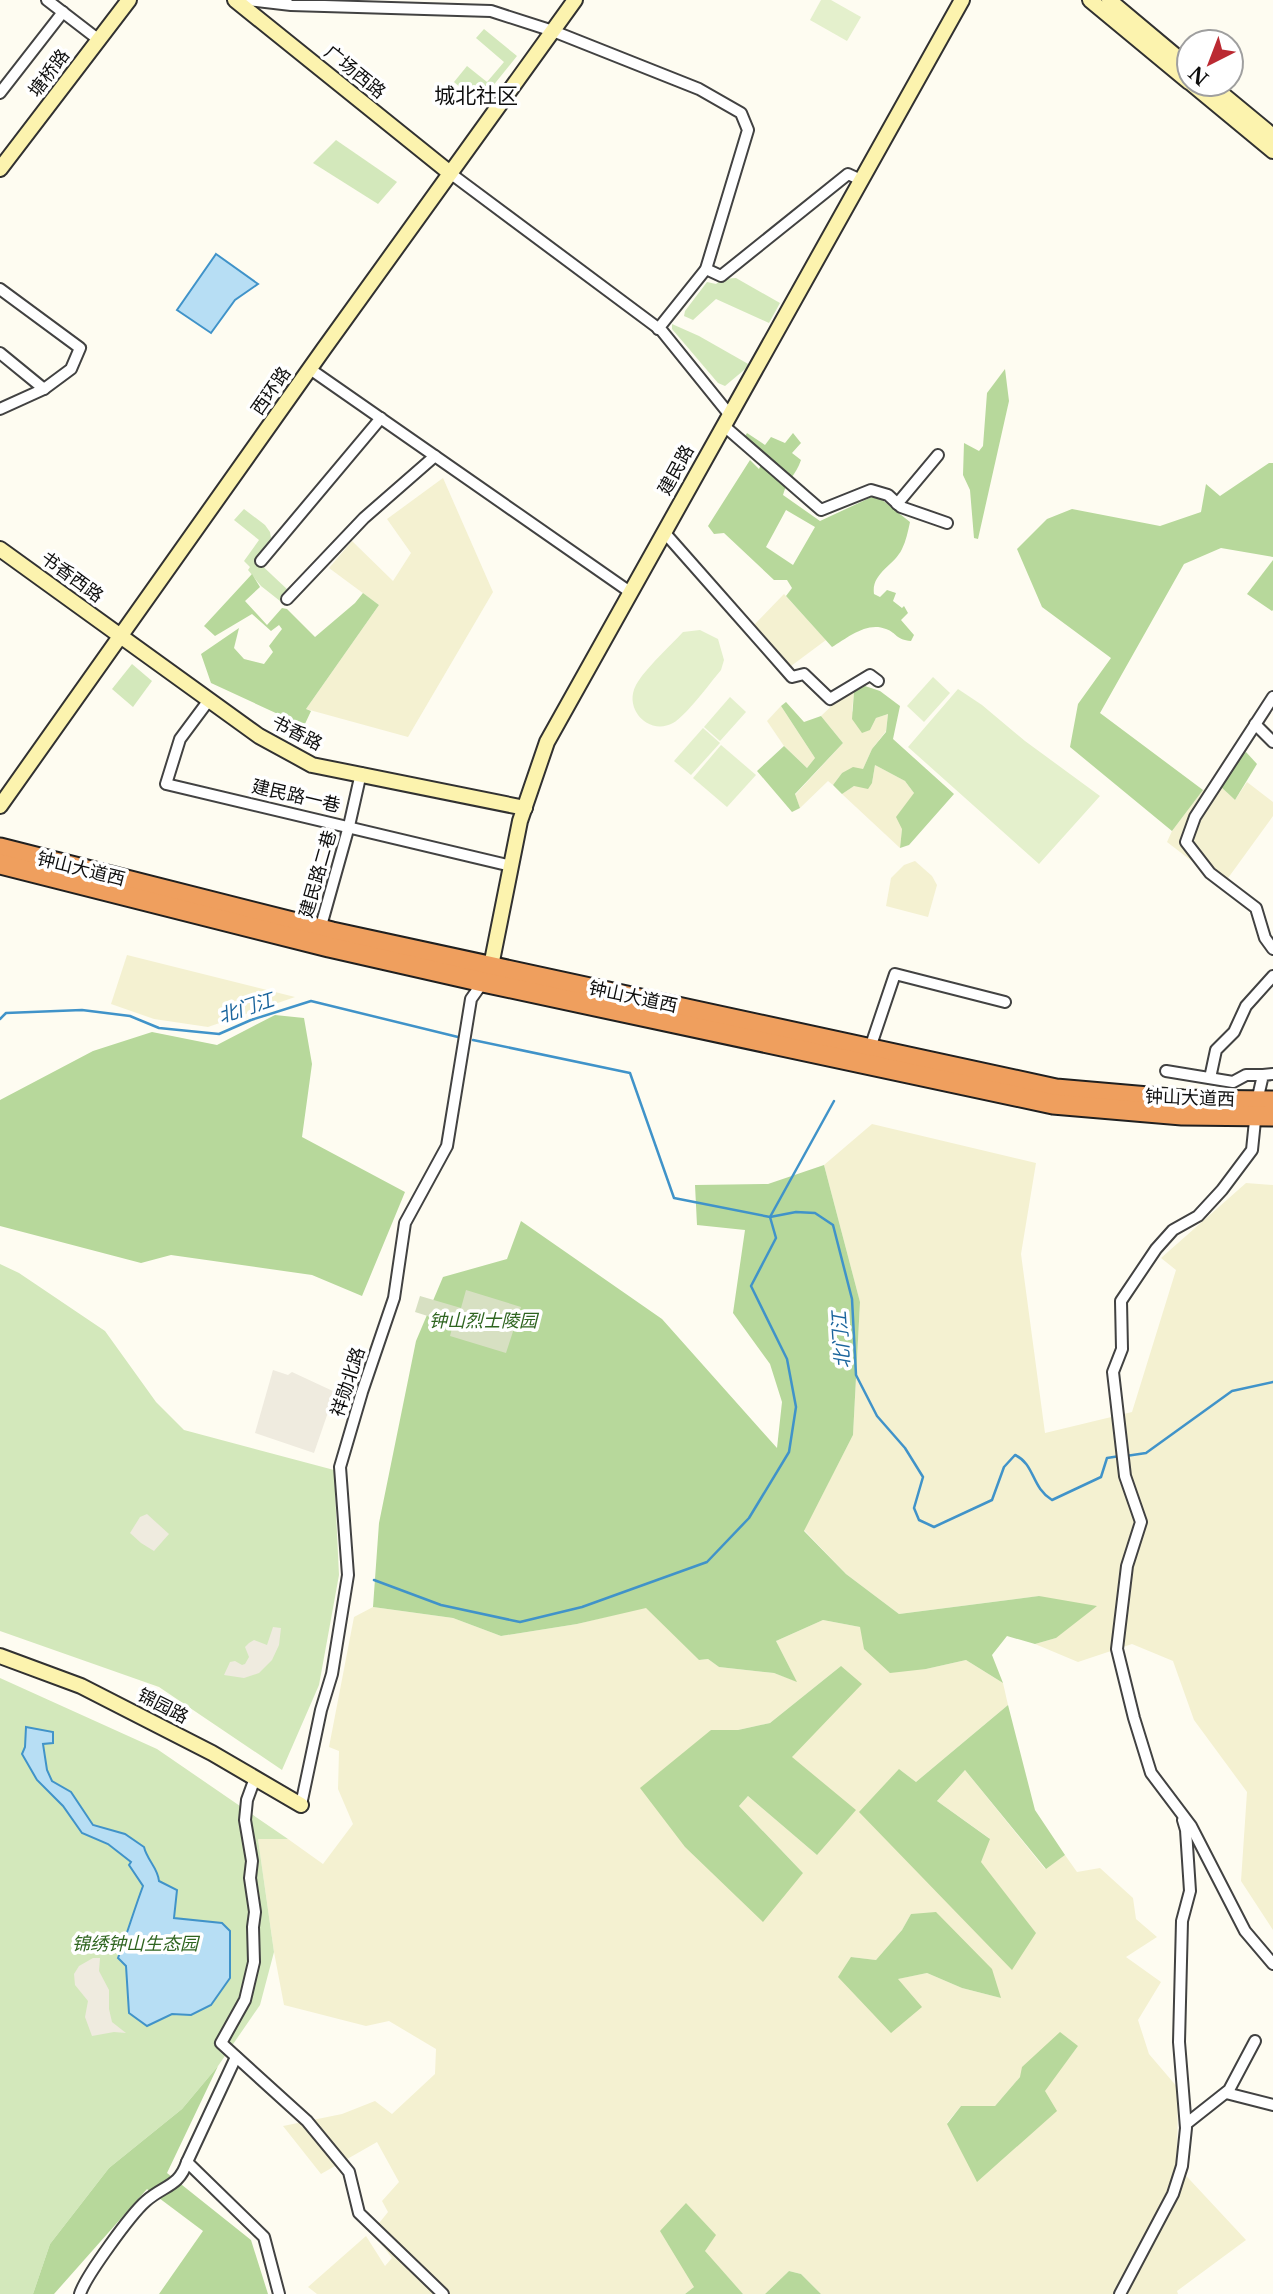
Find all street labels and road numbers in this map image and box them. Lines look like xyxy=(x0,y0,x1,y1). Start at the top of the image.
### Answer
street label: 广场西路 xyxy=(320,41,390,103)
street label: 塘桥路 xyxy=(24,45,74,101)
street label: 西环路 xyxy=(247,363,295,419)
street label: 建民路 xyxy=(653,441,699,499)
street label: 书香西路 xyxy=(36,547,108,607)
street label: 书香路 xyxy=(268,711,326,755)
street label: 建民路一巷 xyxy=(250,775,342,817)
street label: 建民路二巷 xyxy=(295,828,341,920)
street label: 钟山大道西 xyxy=(35,847,127,891)
street label: 钟山大道西 xyxy=(587,977,679,1017)
street label: 钟山大道西 xyxy=(1145,1085,1235,1111)
street label: 祥勋北路 xyxy=(326,1344,370,1420)
street label: 锦园路 xyxy=(134,1684,192,1728)

